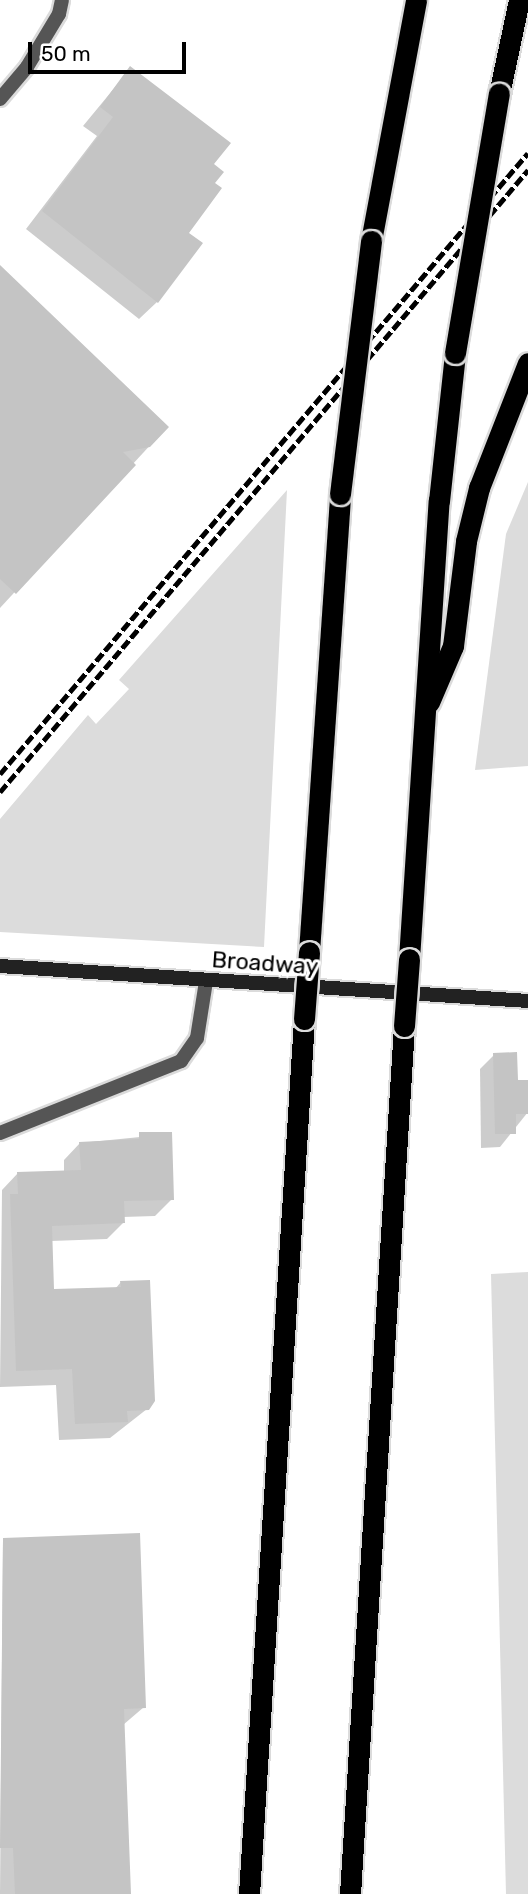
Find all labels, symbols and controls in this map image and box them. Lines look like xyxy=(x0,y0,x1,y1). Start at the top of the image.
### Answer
scale bar xyxy=(32,28,189,72)
text: 50 m xyxy=(41,41,91,66)
street label: Broadway xyxy=(211,946,319,980)

